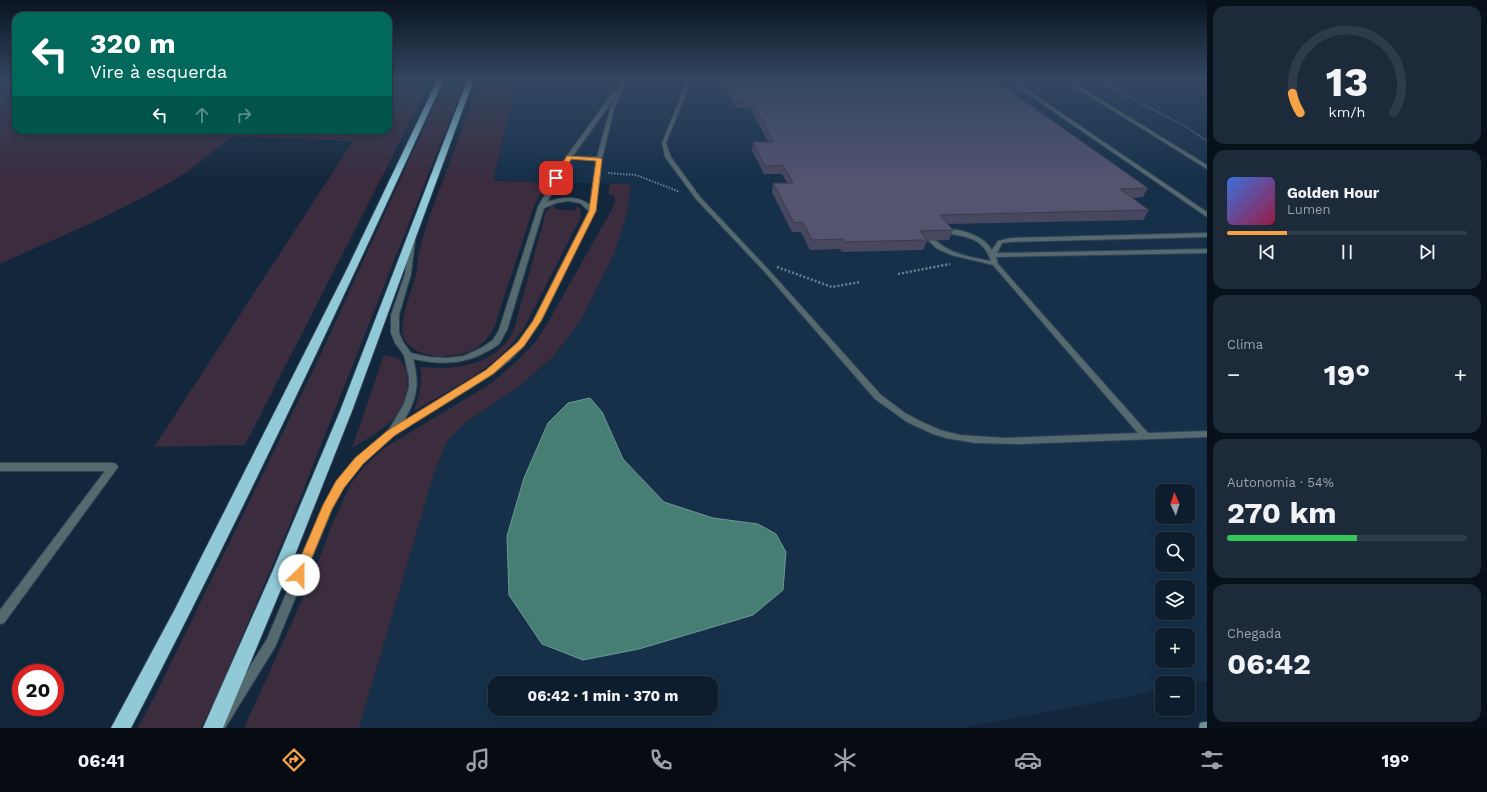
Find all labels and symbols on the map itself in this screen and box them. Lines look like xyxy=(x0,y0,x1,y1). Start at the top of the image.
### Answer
pin xyxy=(539,161,573,195)
north arrow xyxy=(1155,484,1195,524)
position arrow xyxy=(278,554,320,596)
speed limit sign: 20 xyxy=(12,664,64,716)

